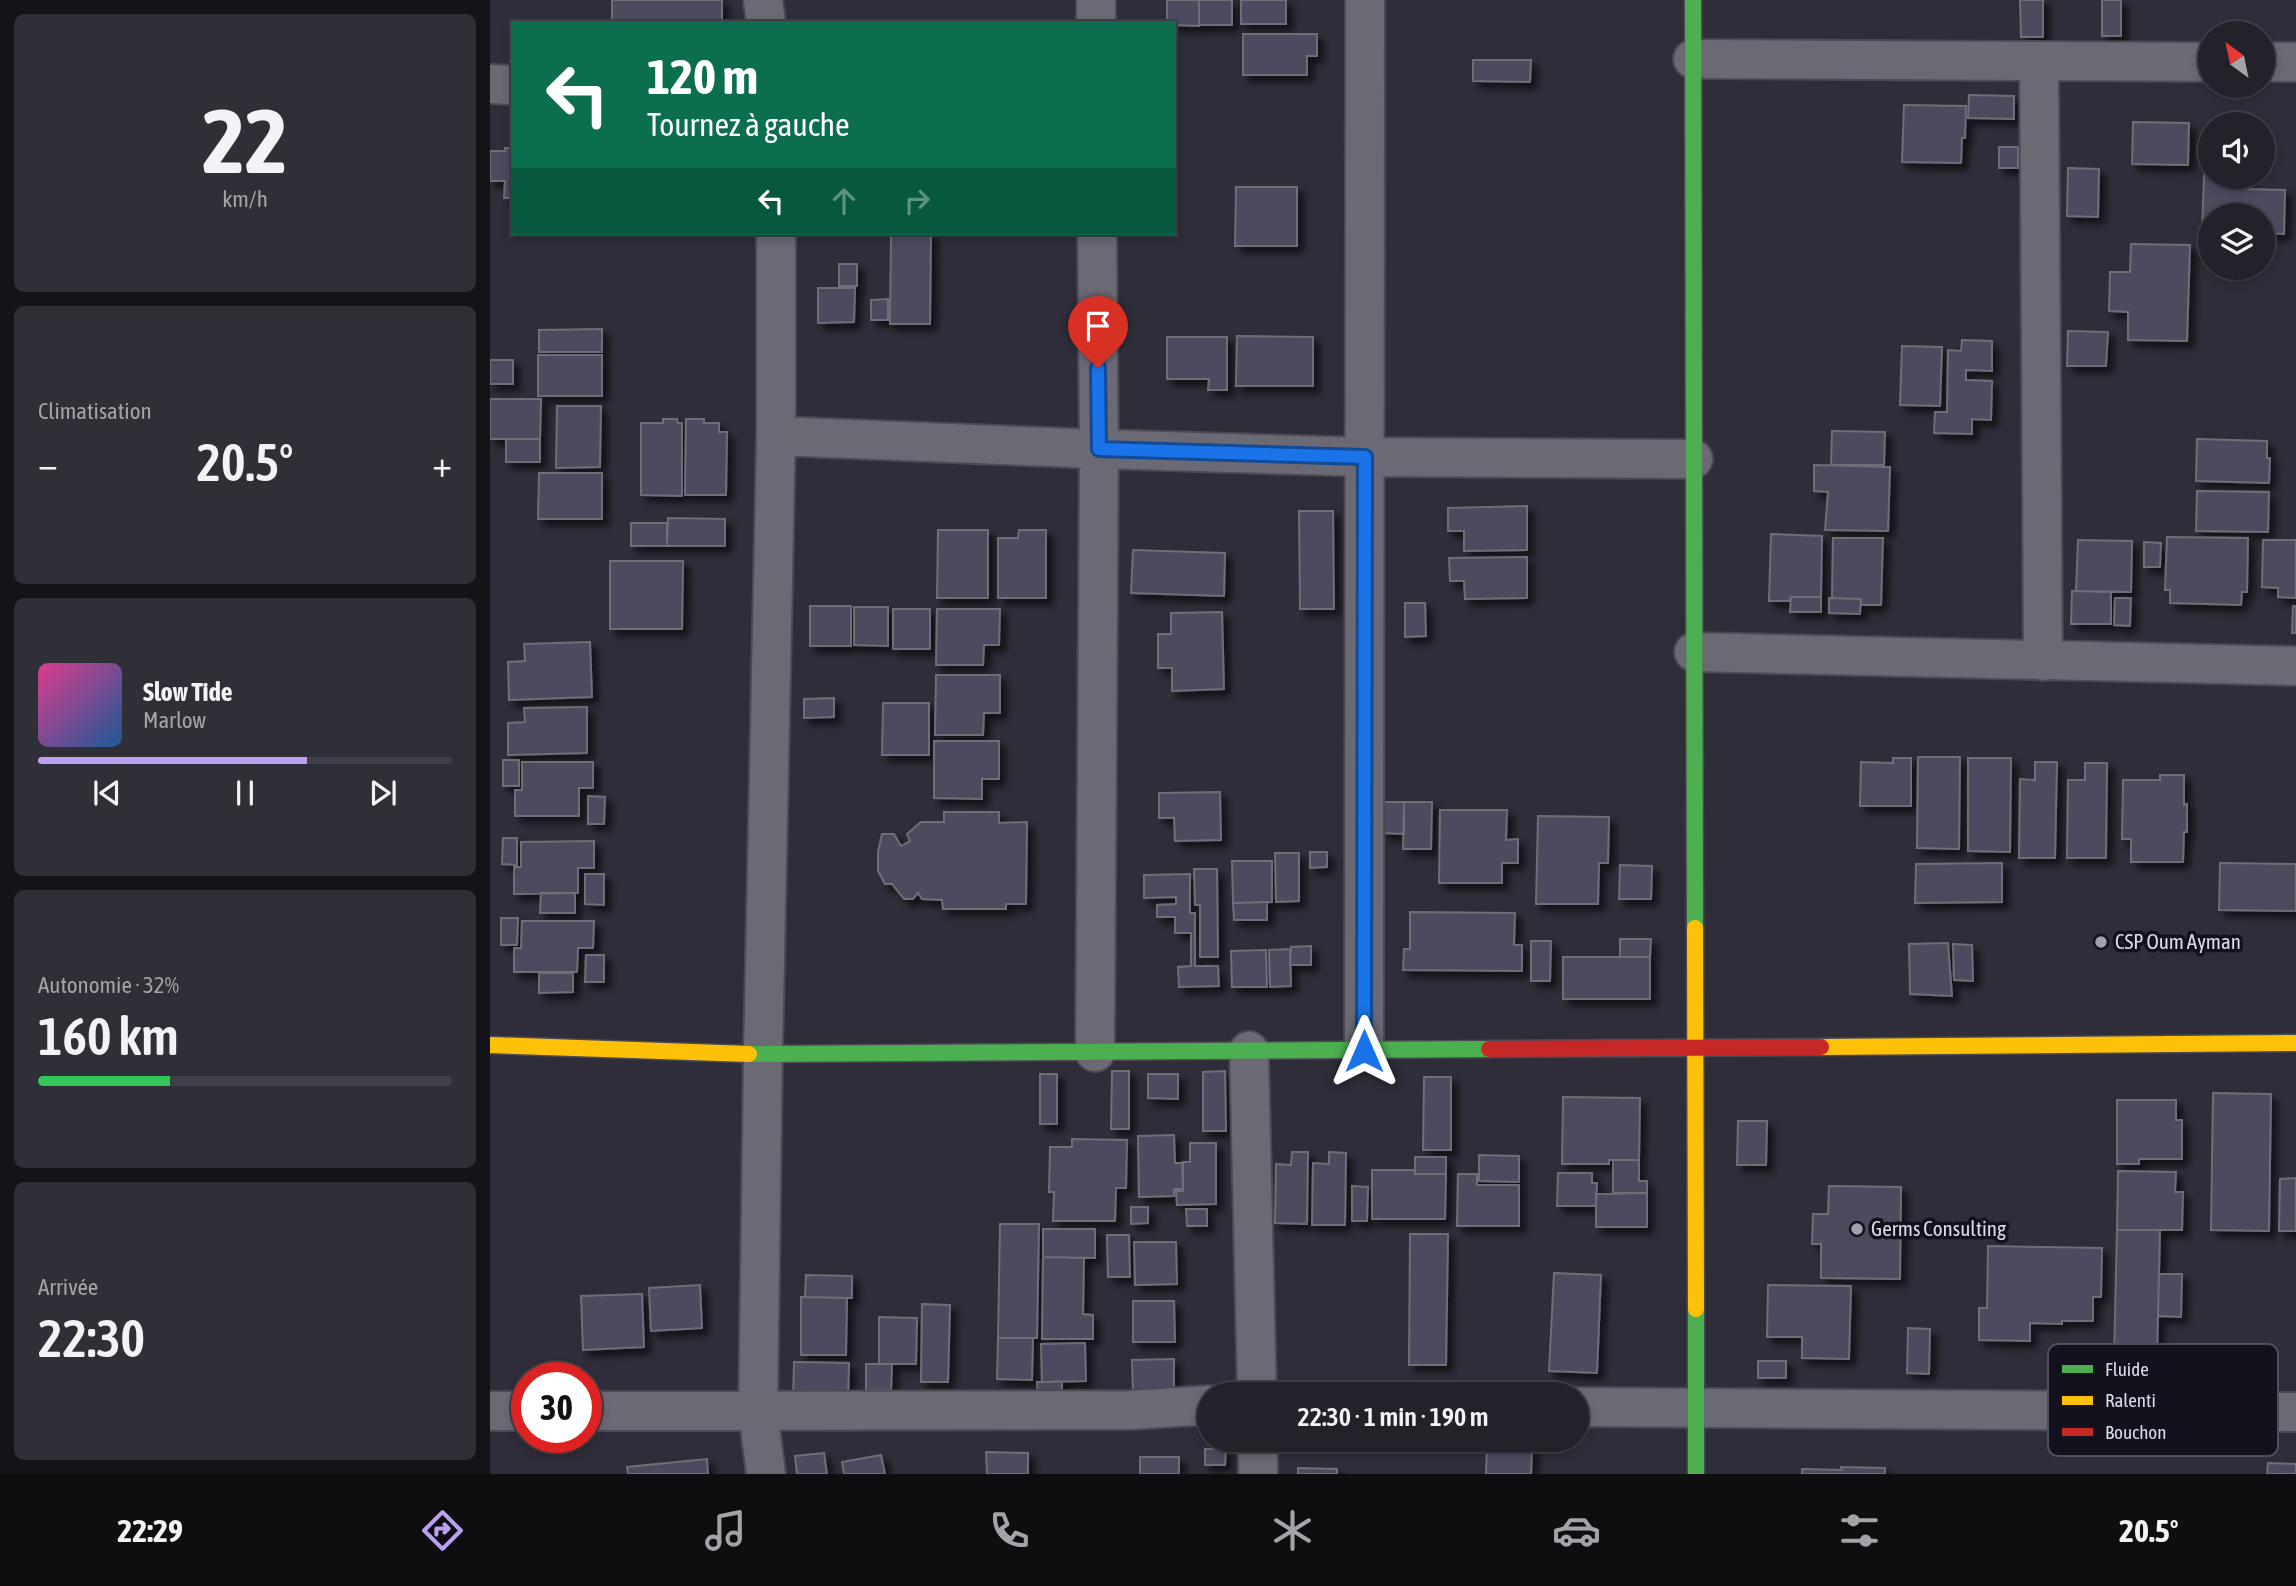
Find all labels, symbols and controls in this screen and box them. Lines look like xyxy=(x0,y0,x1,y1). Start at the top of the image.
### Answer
north arrow xyxy=(2198,21,2275,98)
map controls xyxy=(2198,21,2275,280)
text: 120 m xyxy=(647,48,758,104)
icon: left xyxy=(532,49,623,140)
text: 22 xyxy=(202,88,288,192)
text: Tournez à gauche xyxy=(647,106,850,143)
button: sound xyxy=(2198,112,2275,189)
icon: left xyxy=(752,182,790,220)
icon: ahead xyxy=(825,182,863,220)
icon: right xyxy=(898,182,936,220)
text: km/h xyxy=(222,186,268,212)
button: layers xyxy=(2198,203,2275,280)
pin xyxy=(1068,296,1128,368)
icon: arrive xyxy=(1079,307,1117,345)
text: Climatisation xyxy=(38,398,152,424)
text: 20.5° xyxy=(197,432,293,492)
text: − xyxy=(38,442,58,485)
text: + xyxy=(432,442,452,485)
text: Slow Tide xyxy=(143,677,233,707)
text: Marlow xyxy=(143,707,206,733)
icon: previous xyxy=(88,774,126,812)
icon: pause xyxy=(226,774,264,812)
icon: next xyxy=(364,774,402,812)
place label: CSP Oum Ayman xyxy=(2115,929,2241,953)
marker: CSP Oum Ayman xyxy=(2093,934,2109,950)
text: Autonomie · 32% xyxy=(38,972,179,998)
text: 160 km xyxy=(38,1006,179,1066)
position arrow xyxy=(1327,1014,1401,1088)
place label: Germs Consulting xyxy=(1871,1216,2006,1240)
marker: Germs Consulting xyxy=(1849,1221,1865,1237)
text: Arrivée xyxy=(38,1274,98,1300)
text: 22:30 xyxy=(38,1308,145,1368)
legend xyxy=(2048,1344,2278,1456)
text: Fluide xyxy=(2105,1358,2149,1380)
speed limit sign: 30 xyxy=(511,1362,602,1453)
text: Ralenti xyxy=(2105,1389,2156,1411)
text: 22:30 · 1 min · 190 m xyxy=(1298,1402,1488,1432)
text: Bouchon xyxy=(2105,1421,2167,1443)
icon: directions xyxy=(418,1506,467,1555)
icon: music xyxy=(701,1506,750,1555)
icon: phone xyxy=(985,1506,1034,1555)
icon: climate xyxy=(1268,1506,1317,1555)
icon: car xyxy=(1552,1506,1601,1555)
icon: filters xyxy=(1835,1506,1884,1555)
text: 22:29 xyxy=(117,1512,183,1549)
text: 20.5° xyxy=(2119,1512,2179,1549)

